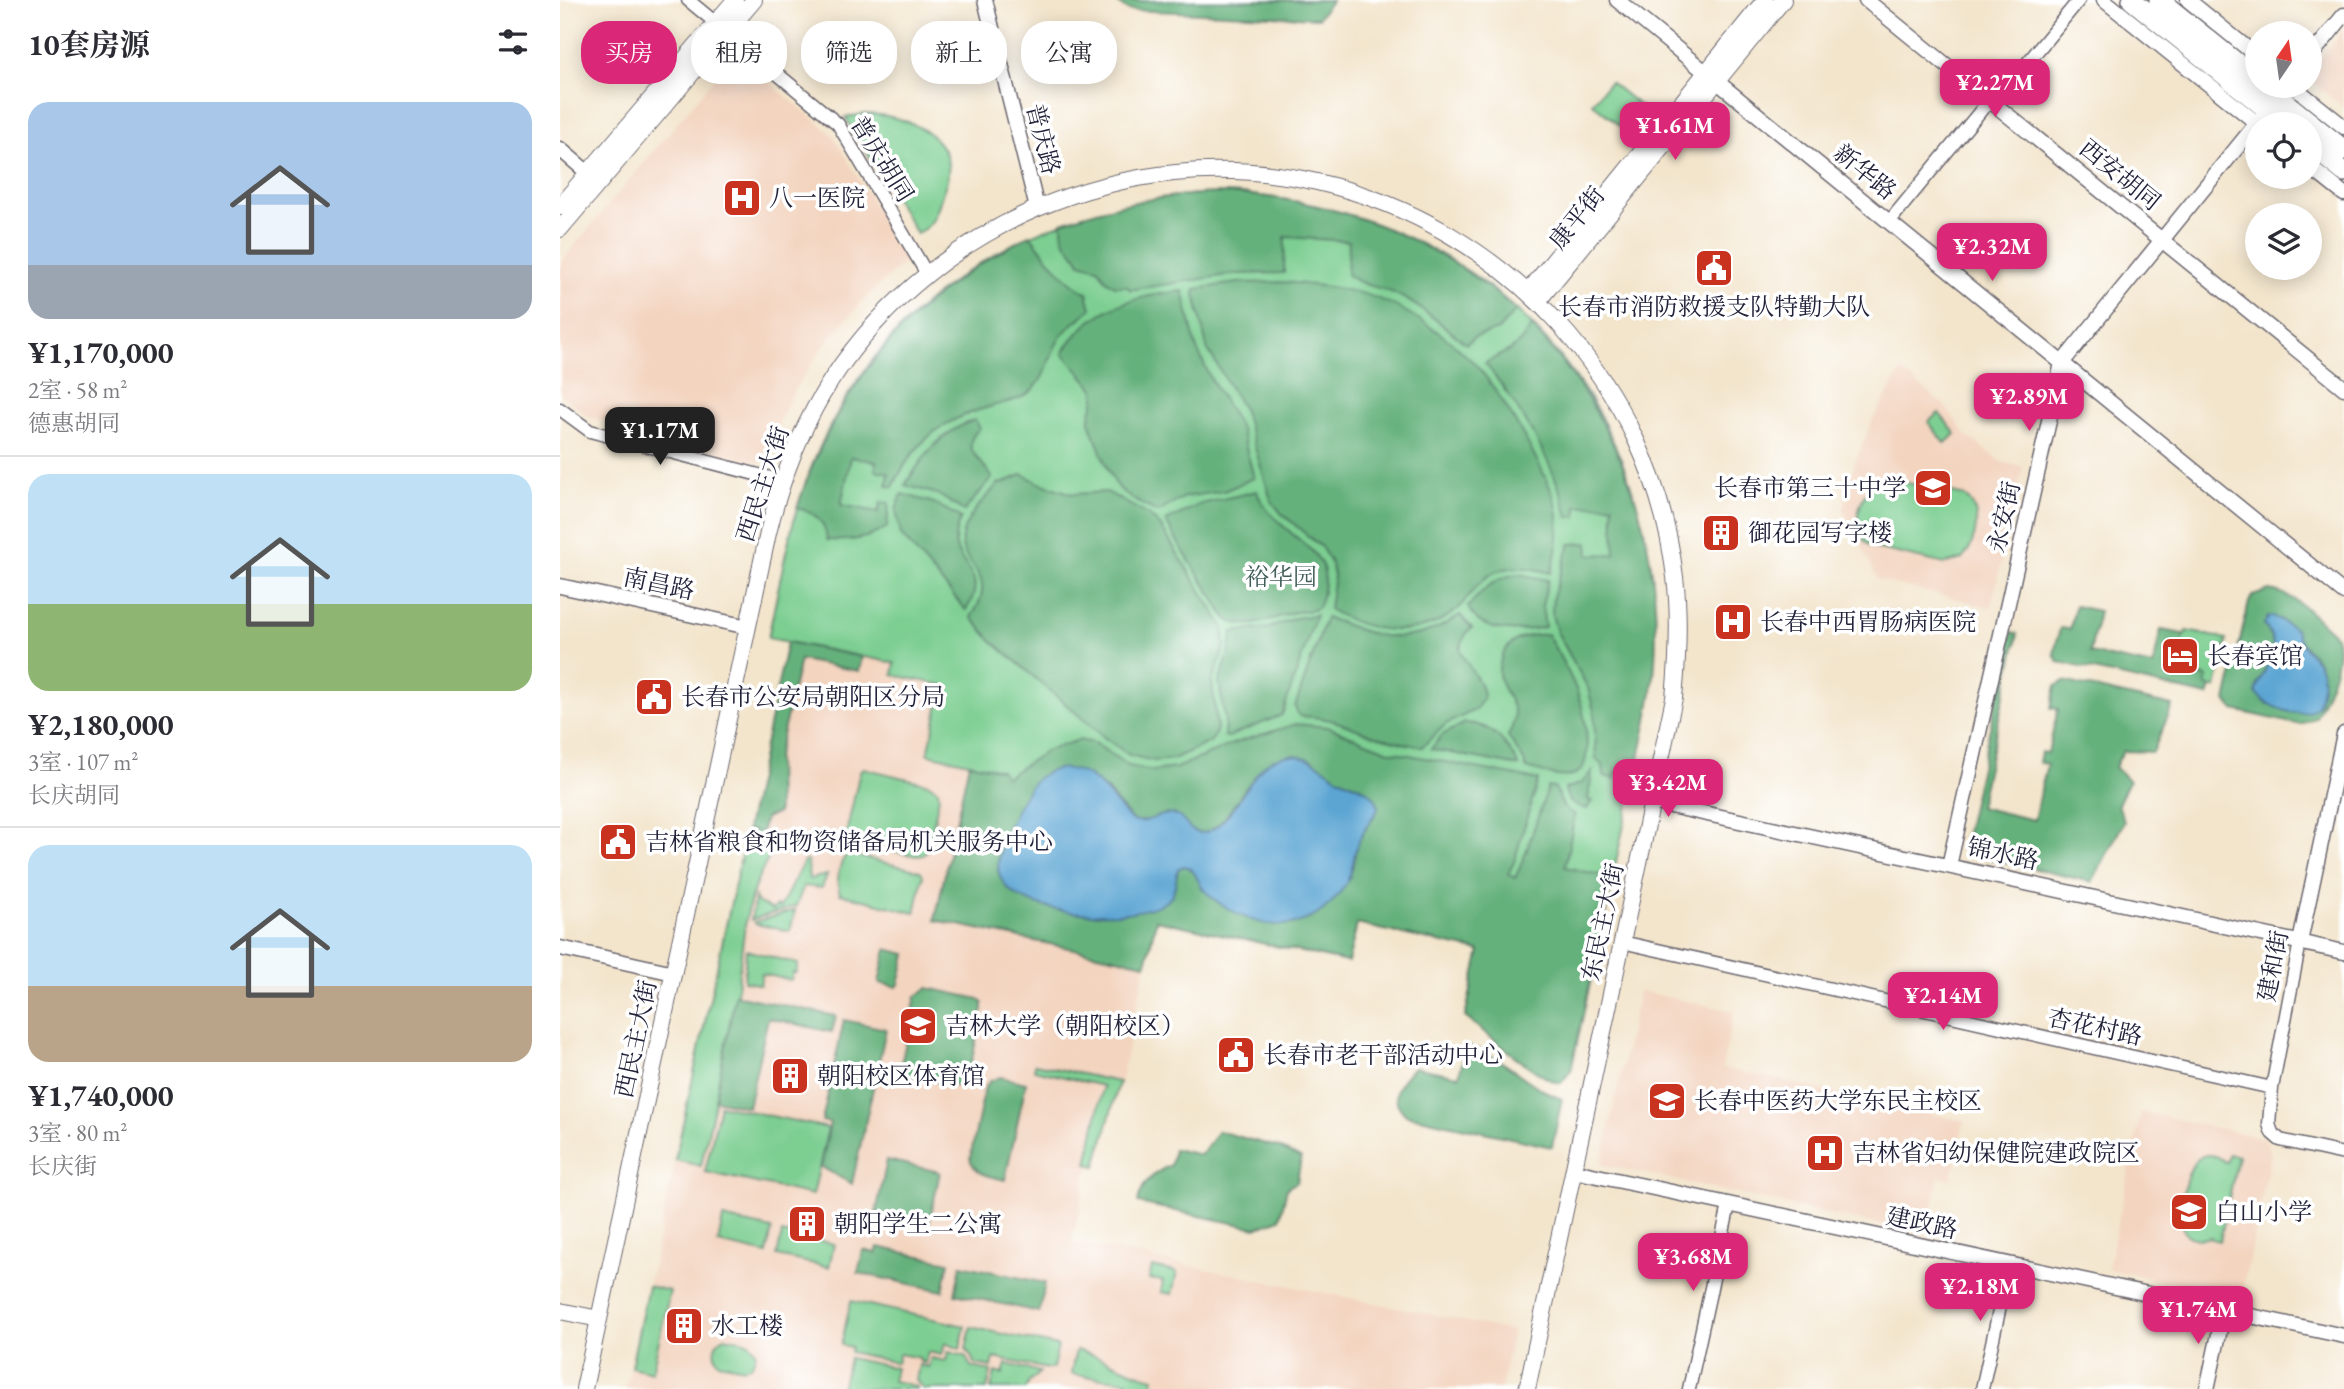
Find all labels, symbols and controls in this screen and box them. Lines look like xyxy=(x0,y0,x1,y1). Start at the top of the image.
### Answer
chip: 买房 xyxy=(581,21,677,84)
chip: 租房 xyxy=(691,21,787,84)
chip: 筛选 xyxy=(801,21,897,84)
chip: 新上 xyxy=(911,21,1007,84)
chip: 公寓 xyxy=(1021,21,1117,84)
north arrow xyxy=(2245,21,2322,98)
map controls xyxy=(2245,21,2322,280)
icon: filters xyxy=(494,23,532,61)
text: 10套房源 xyxy=(28,25,150,64)
pin: ¥2.27M xyxy=(1938,60,2052,119)
text: ¥2.27M xyxy=(1956,67,2034,97)
street label: 普庆路 xyxy=(1020,100,1067,178)
pin: ¥1.61M xyxy=(1618,102,1732,162)
street label: 普庆胡同 xyxy=(844,110,921,208)
text: ¥1.61M xyxy=(1636,110,1714,140)
button: locate xyxy=(2245,112,2322,189)
street label: 西安胡同 xyxy=(2073,132,2167,217)
street label: 新华路 xyxy=(1828,137,1903,206)
icon: home xyxy=(217,147,343,273)
hospital icon: 八一医院 xyxy=(721,177,763,219)
street label: 康平街 xyxy=(1542,180,1611,255)
place label: 八一医院 xyxy=(769,182,865,213)
button: layers xyxy=(2245,203,2322,280)
pin: ¥2.32M xyxy=(1935,224,2049,283)
text: ¥2.32M xyxy=(1953,231,2031,261)
public building icon: 长春市消防救援支队特勤大队 xyxy=(1693,247,1735,289)
place label: 长春市消防救援支队特勤大队 xyxy=(1558,291,1870,322)
text: ¥1,170,000 xyxy=(28,333,174,372)
pin: ¥2.89M xyxy=(1972,374,2086,433)
text: 2室 · 58 m² xyxy=(28,375,127,405)
text: ¥2.89M xyxy=(1990,381,2068,411)
pin: ¥1.17M xyxy=(603,407,717,467)
text: 德惠胡同 xyxy=(28,408,120,438)
text: ¥1.17M xyxy=(621,415,699,445)
street label: 西民主大街 xyxy=(729,422,796,546)
school or university icon: 长春市第三十中学 xyxy=(1912,467,1954,509)
place label: 长春市第三十中学 xyxy=(1714,472,1906,503)
street label: 永安街 xyxy=(1980,478,2027,555)
building icon: 御花园写字楼 xyxy=(1700,512,1742,554)
place label: 御花园写字楼 xyxy=(1748,517,1892,548)
icon: home xyxy=(217,519,343,645)
street label: 南昌路 xyxy=(621,561,698,606)
park label: 裕华园 xyxy=(1245,561,1317,592)
hospital icon: 长春中西胃肠病医院 xyxy=(1712,601,1754,643)
place label: 长春中西胃肠病医院 xyxy=(1760,606,1976,637)
hotel icon: 长春宾馆 xyxy=(2159,635,2201,677)
place label: 长春宾馆 xyxy=(2207,640,2303,671)
public building icon: 长春市公安局朝阳区分局 xyxy=(633,676,675,718)
place label: 长春市公安局朝阳区分局 xyxy=(681,681,945,712)
text: ¥2,180,000 xyxy=(28,705,174,744)
text: 3室 · 107 m² xyxy=(28,747,138,777)
pin: ¥3.42M xyxy=(1611,760,1725,819)
text: ¥3.42M xyxy=(1629,767,1707,797)
text: 长庆胡同 xyxy=(28,780,120,810)
public building icon: 吉林省粮食和物资储备局机关服务中心 xyxy=(597,821,639,863)
place label: 吉林省粮食和物资储备局机关服务中心 xyxy=(645,826,1053,857)
street label: 锦水路 xyxy=(1965,831,2042,876)
street label: 东民主大街 xyxy=(1575,860,1630,984)
icon: home xyxy=(217,890,343,1016)
street label: 建和街 xyxy=(2250,928,2295,1004)
pin: ¥2.14M xyxy=(1886,972,2000,1032)
street label: 西民主大街 xyxy=(608,977,663,1101)
text: ¥2.14M xyxy=(1904,980,1982,1010)
street label: 杏花村路 xyxy=(2045,1001,2145,1052)
school or university icon: 吉林大学（朝阳校区） xyxy=(897,1005,939,1047)
place label: 吉林大学（朝阳校区） xyxy=(945,1010,1185,1041)
public building icon: 长春市老干部活动中心 xyxy=(1215,1034,1257,1076)
place label: 长春市老干部活动中心 xyxy=(1263,1039,1503,1070)
building icon: 朝阳校区体育馆 xyxy=(769,1055,811,1097)
place label: 朝阳校区体育馆 xyxy=(817,1060,985,1091)
text: ¥1,740,000 xyxy=(28,1076,174,1115)
school or university icon: 长春中医药大学东民主校区 xyxy=(1646,1080,1688,1122)
place label: 长春中医药大学东民主校区 xyxy=(1694,1085,1982,1116)
text: 3室 · 80 m² xyxy=(28,1118,127,1148)
hospital icon: 吉林省妇幼保健院建政院区 xyxy=(1804,1132,1846,1174)
place label: 吉林省妇幼保健院建政院区 xyxy=(1852,1137,2140,1168)
text: 长庆街 xyxy=(28,1151,97,1181)
school or university icon: 白山小学 xyxy=(2168,1191,2210,1233)
place label: 白山小学 xyxy=(2216,1196,2312,1227)
street label: 建政路 xyxy=(1884,1200,1961,1245)
building icon: 朝阳学生二公寓 xyxy=(786,1203,828,1245)
place label: 朝阳学生二公寓 xyxy=(834,1208,1002,1239)
pin: ¥3.68M xyxy=(1636,1234,1750,1293)
text: ¥3.68M xyxy=(1654,1241,1732,1271)
pin: ¥2.18M xyxy=(1923,1264,2037,1323)
text: ¥2.18M xyxy=(1941,1271,2019,1301)
pin: ¥1.74M xyxy=(2141,1286,2255,1346)
text: ¥1.74M xyxy=(2159,1294,2237,1324)
building icon: 水工楼 xyxy=(663,1305,705,1347)
place label: 水工楼 xyxy=(711,1310,783,1341)

